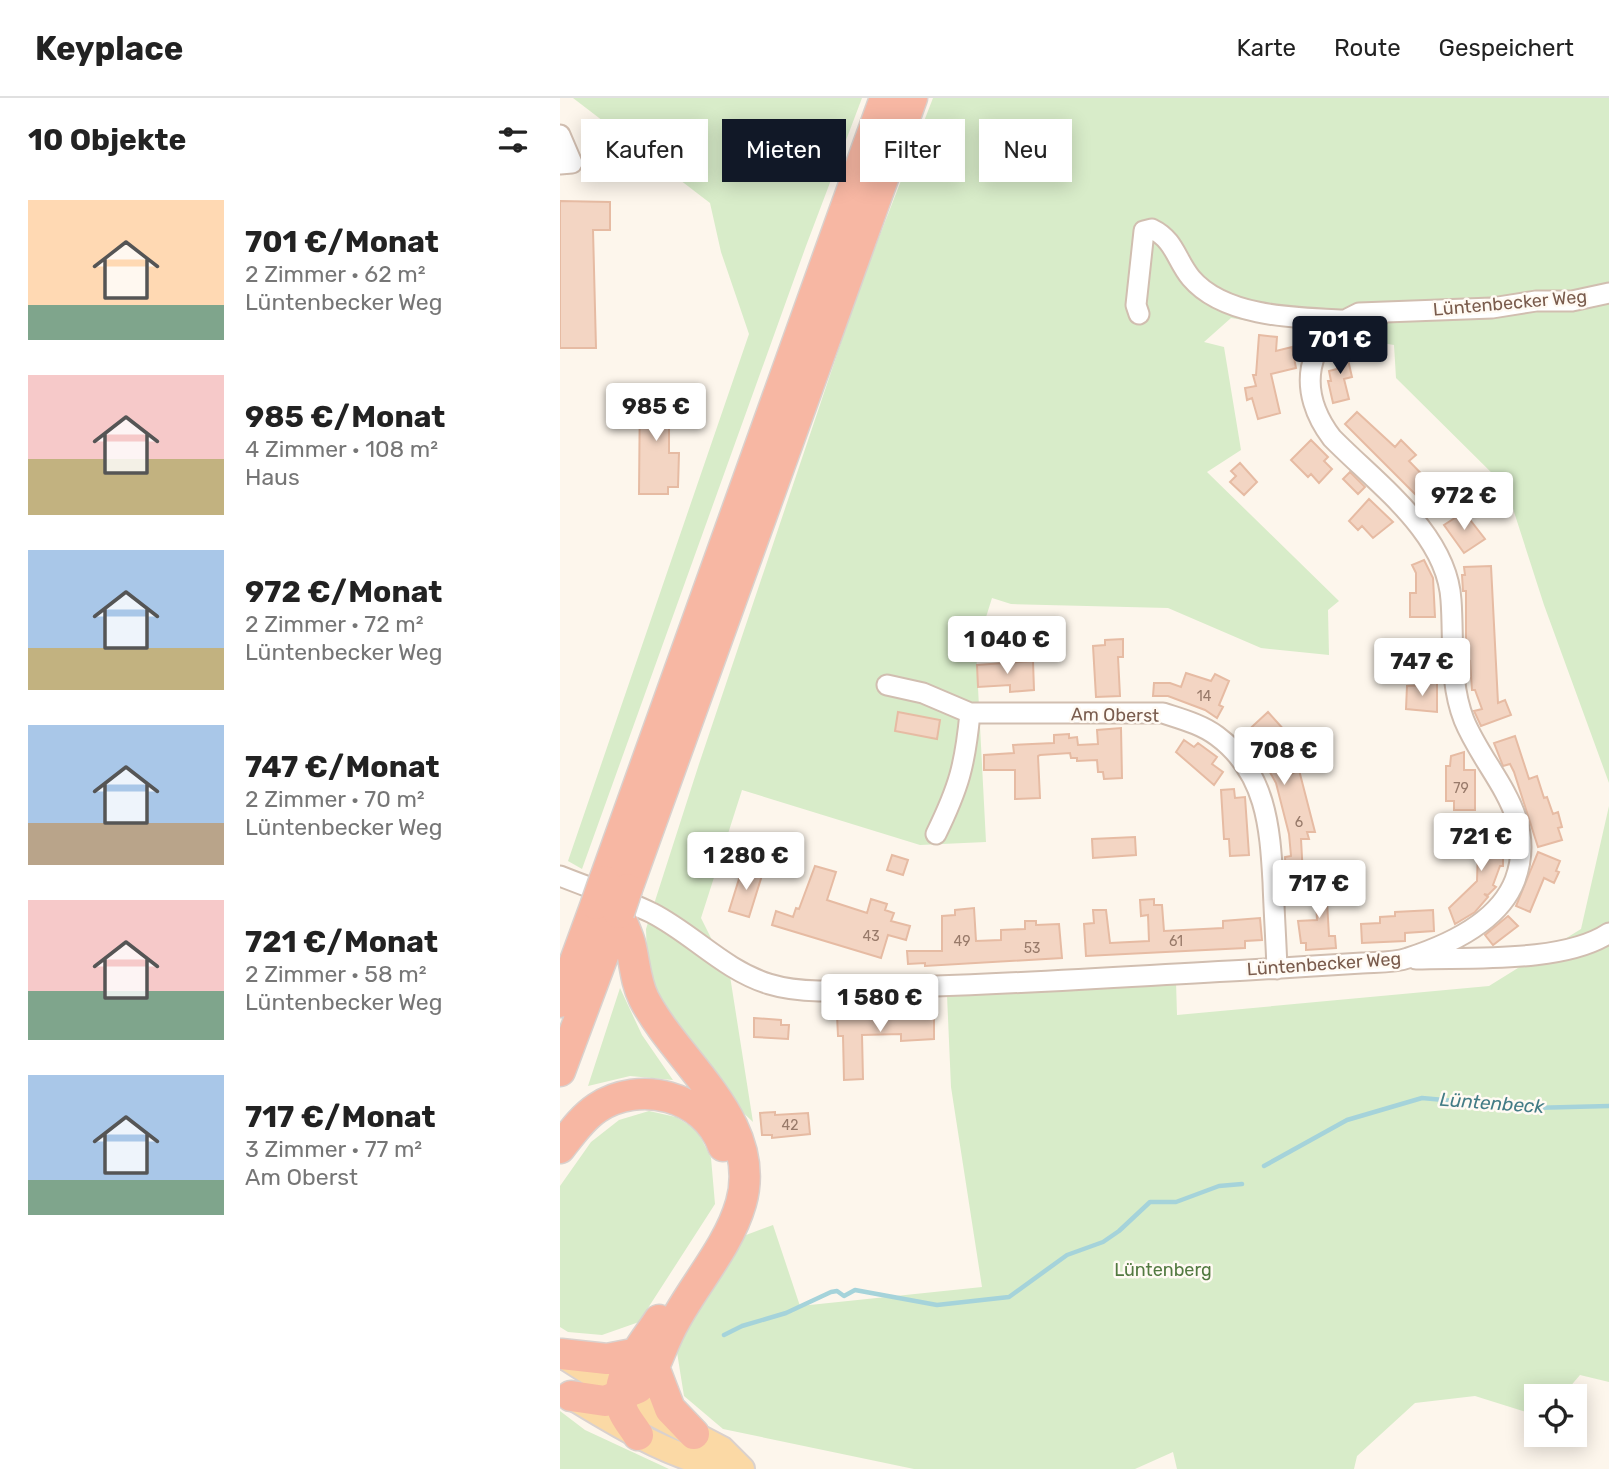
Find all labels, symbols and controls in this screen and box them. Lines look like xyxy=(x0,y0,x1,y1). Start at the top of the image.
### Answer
text: Keyplace xyxy=(35,29,183,68)
text: Karte xyxy=(1237,34,1296,62)
text: Route xyxy=(1334,34,1401,62)
text: Gespeichert xyxy=(1439,34,1574,62)
chip: Kaufen xyxy=(581,119,708,182)
chip: Mieten xyxy=(722,119,846,182)
chip: Filter xyxy=(860,119,965,182)
chip: Neu xyxy=(979,119,1072,182)
icon: filters xyxy=(494,121,532,159)
text: 10 Objekte xyxy=(28,122,186,158)
text: 701 €/Monat xyxy=(245,224,439,260)
icon: home xyxy=(84,228,168,312)
text: 2 Zimmer · 62 m² xyxy=(245,260,426,288)
street label: Lüntenbecker Weg xyxy=(1432,285,1588,321)
text: Lüntenbecker Weg xyxy=(245,288,442,316)
pin: 701 € xyxy=(1291,316,1389,376)
text: 701 € xyxy=(1308,325,1372,353)
pin: 985 € xyxy=(607,384,705,443)
text: 985 € xyxy=(622,392,690,420)
text: 985 €/Monat xyxy=(245,399,445,435)
icon: home xyxy=(84,403,168,487)
text: 4 Zimmer · 108 m² xyxy=(245,435,438,463)
text: Haus xyxy=(245,463,300,491)
pin: 972 € xyxy=(1415,472,1513,532)
text: 972 € xyxy=(1431,481,1497,509)
text: 972 €/Monat xyxy=(245,574,442,610)
icon: home xyxy=(84,578,168,662)
text: 2 Zimmer · 72 m² xyxy=(245,610,424,638)
pin: 1 040 € xyxy=(942,616,1072,676)
text: 1 040 € xyxy=(964,625,1050,653)
text: Lüntenbecker Weg xyxy=(245,638,442,666)
pin: 747 € xyxy=(1373,638,1471,698)
text: 747 € xyxy=(1390,647,1454,675)
house number: 14 xyxy=(1197,688,1212,705)
street label: Am Oberst xyxy=(1071,703,1159,727)
pin: 708 € xyxy=(1235,728,1333,787)
text: 708 € xyxy=(1250,736,1318,764)
text: 747 €/Monat xyxy=(245,749,440,785)
icon: home xyxy=(84,753,168,837)
house number: 79 xyxy=(1453,780,1469,797)
text: 2 Zimmer · 70 m² xyxy=(245,785,425,813)
text: Lüntenbecker Weg xyxy=(245,813,442,841)
house number: 6 xyxy=(1295,814,1303,831)
pin: 721 € xyxy=(1432,814,1530,873)
text: 721 € xyxy=(1450,822,1512,850)
pin: 1 280 € xyxy=(681,832,811,892)
text: 1 280 € xyxy=(703,841,789,869)
pin: 717 € xyxy=(1270,860,1368,920)
text: 717 € xyxy=(1289,869,1349,897)
text: 721 €/Monat xyxy=(245,924,438,960)
icon: home xyxy=(84,928,168,1012)
house number: 43 xyxy=(862,928,880,945)
house number: 49 xyxy=(954,933,970,950)
house number: 61 xyxy=(1169,933,1183,950)
house number: 53 xyxy=(1024,940,1040,957)
street label: Lüntenbecker Weg xyxy=(1246,948,1402,980)
text: 2 Zimmer · 58 m² xyxy=(245,960,427,988)
pin: 1 580 € xyxy=(815,974,945,1034)
text: 1 580 € xyxy=(837,983,923,1011)
text: Lüntenbecker Weg xyxy=(245,988,442,1016)
water label: Lüntenbeck xyxy=(1439,1088,1545,1118)
text: 717 €/Monat xyxy=(245,1099,436,1135)
icon: home xyxy=(84,1103,168,1187)
house number: 42 xyxy=(782,1117,798,1134)
text: 3 Zimmer · 77 m² xyxy=(245,1135,422,1163)
text: Am Oberst xyxy=(245,1163,358,1191)
park label: Lüntenberg xyxy=(1114,1259,1212,1281)
map controls xyxy=(1524,1384,1587,1447)
button: locate xyxy=(1524,1384,1587,1447)

